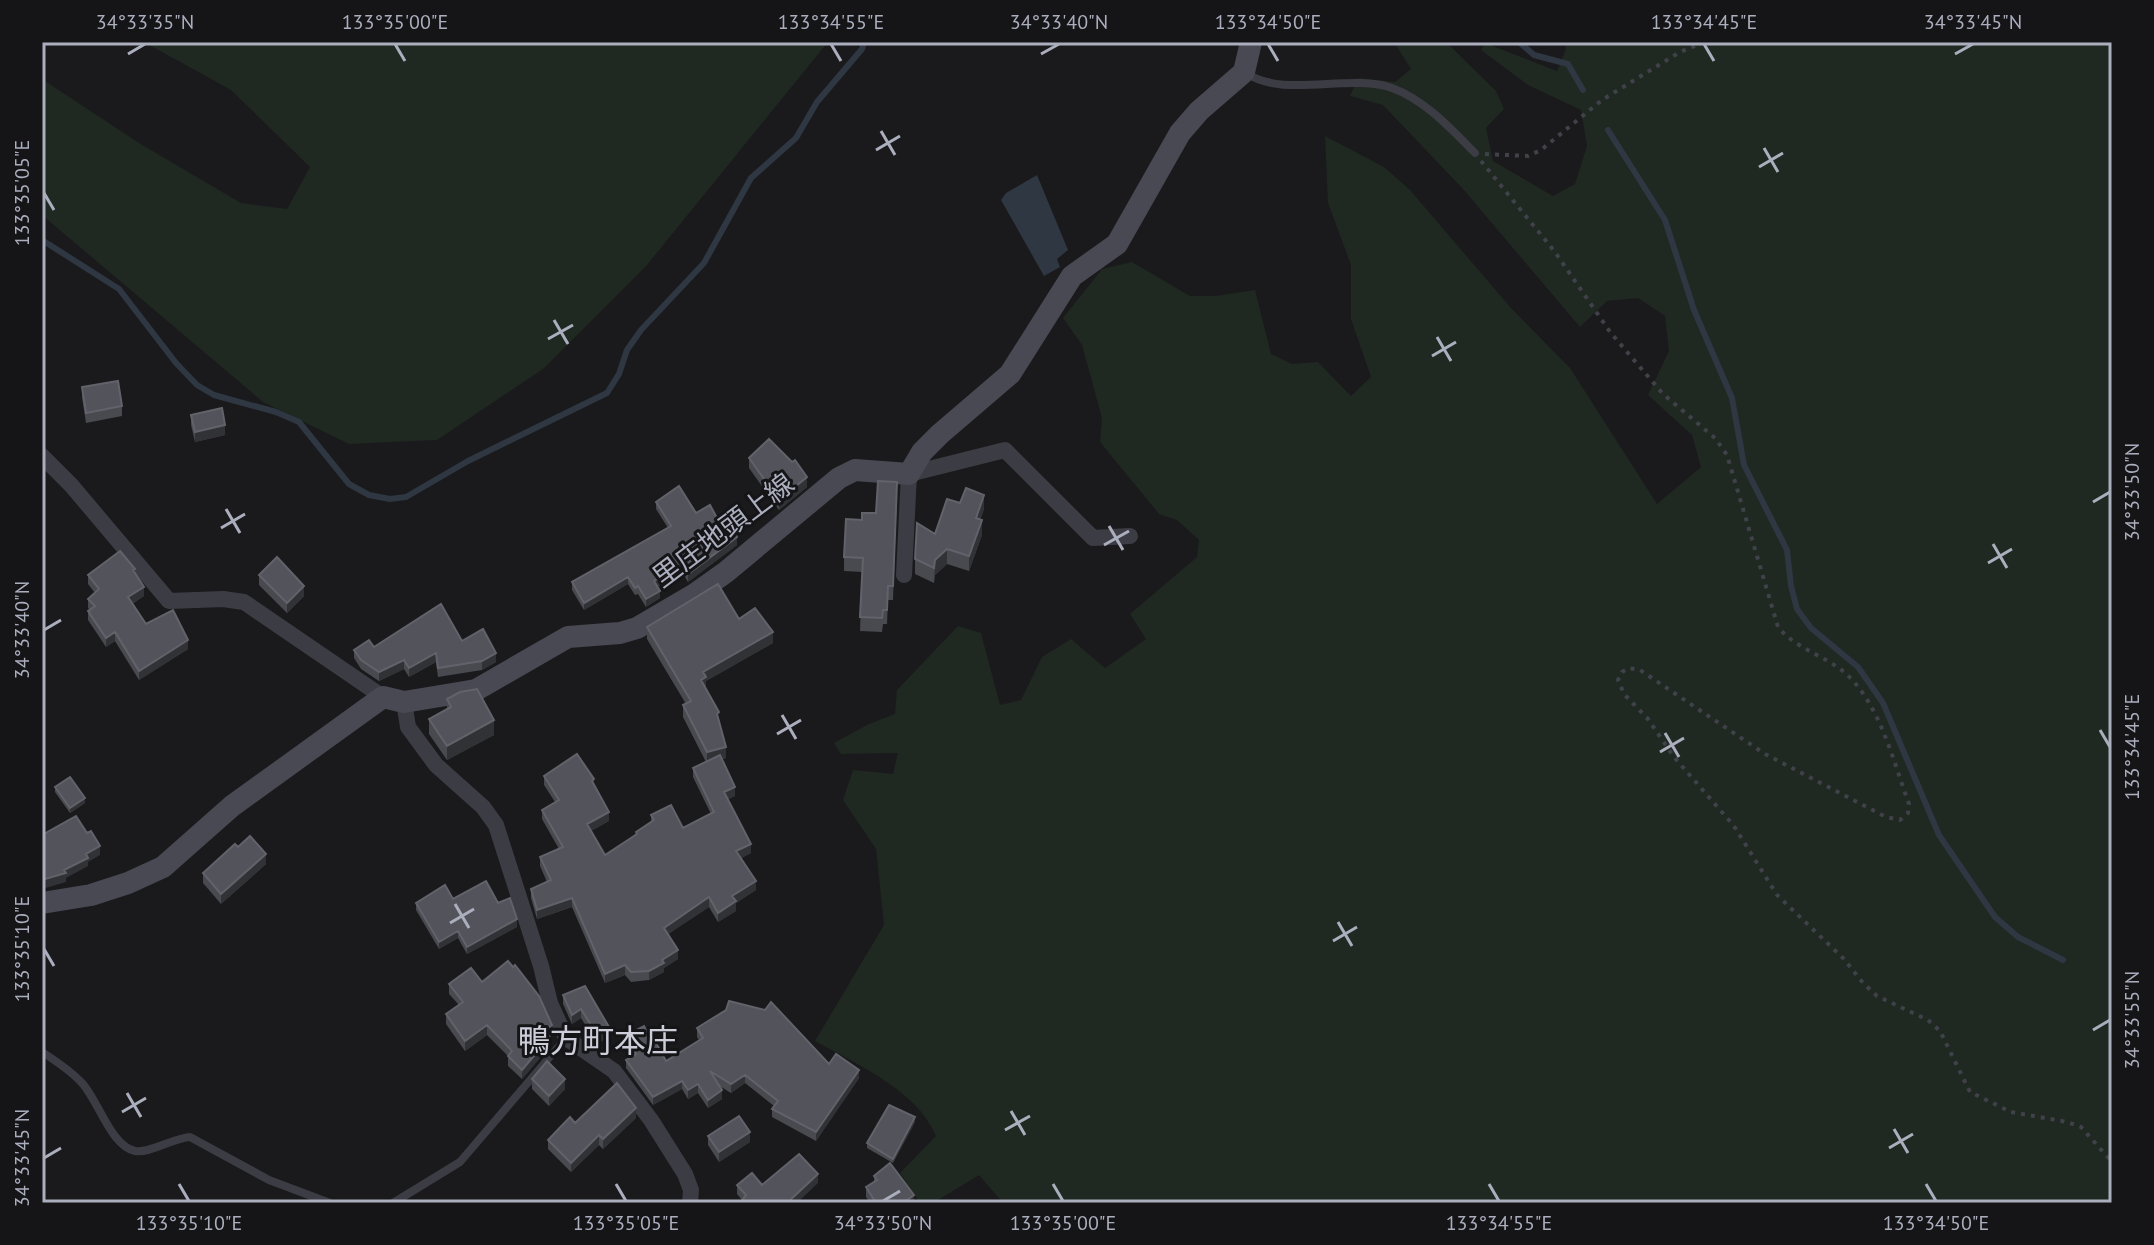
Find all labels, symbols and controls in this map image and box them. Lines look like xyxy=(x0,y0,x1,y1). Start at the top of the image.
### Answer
text: 34°33'35"N xyxy=(96,9,194,35)
text: 133°35'00"E xyxy=(342,9,448,35)
text: 133°34'55"E xyxy=(778,9,884,35)
text: 34°33'40"N xyxy=(1010,9,1108,35)
text: 133°34'50"E xyxy=(1215,9,1321,35)
text: 133°34'45"E xyxy=(1651,9,1757,35)
text: 34°33'45"N xyxy=(1924,9,2022,35)
text: 133°35'05"E xyxy=(9,140,35,246)
text: 34°33'50"N xyxy=(2119,443,2145,541)
street label: 里庄地頭上線 xyxy=(644,464,801,595)
text: 34°33'40"N xyxy=(9,581,35,679)
text: 133°34'45"E xyxy=(2119,694,2145,800)
text: 133°35'10"E xyxy=(9,896,35,1002)
text: 34°33'55"N xyxy=(2119,971,2145,1069)
district label: 鴨方町本庄 xyxy=(518,1019,678,1061)
text: 34°33'45"N xyxy=(9,1109,35,1207)
text: 133°35'10"E xyxy=(136,1210,242,1236)
text: 133°35'05"E xyxy=(573,1210,679,1236)
text: 34°33'50"N xyxy=(834,1210,932,1236)
text: 133°35'00"E xyxy=(1010,1210,1116,1236)
text: 133°34'55"E xyxy=(1446,1210,1552,1236)
text: 133°34'50"E xyxy=(1883,1210,1989,1236)

